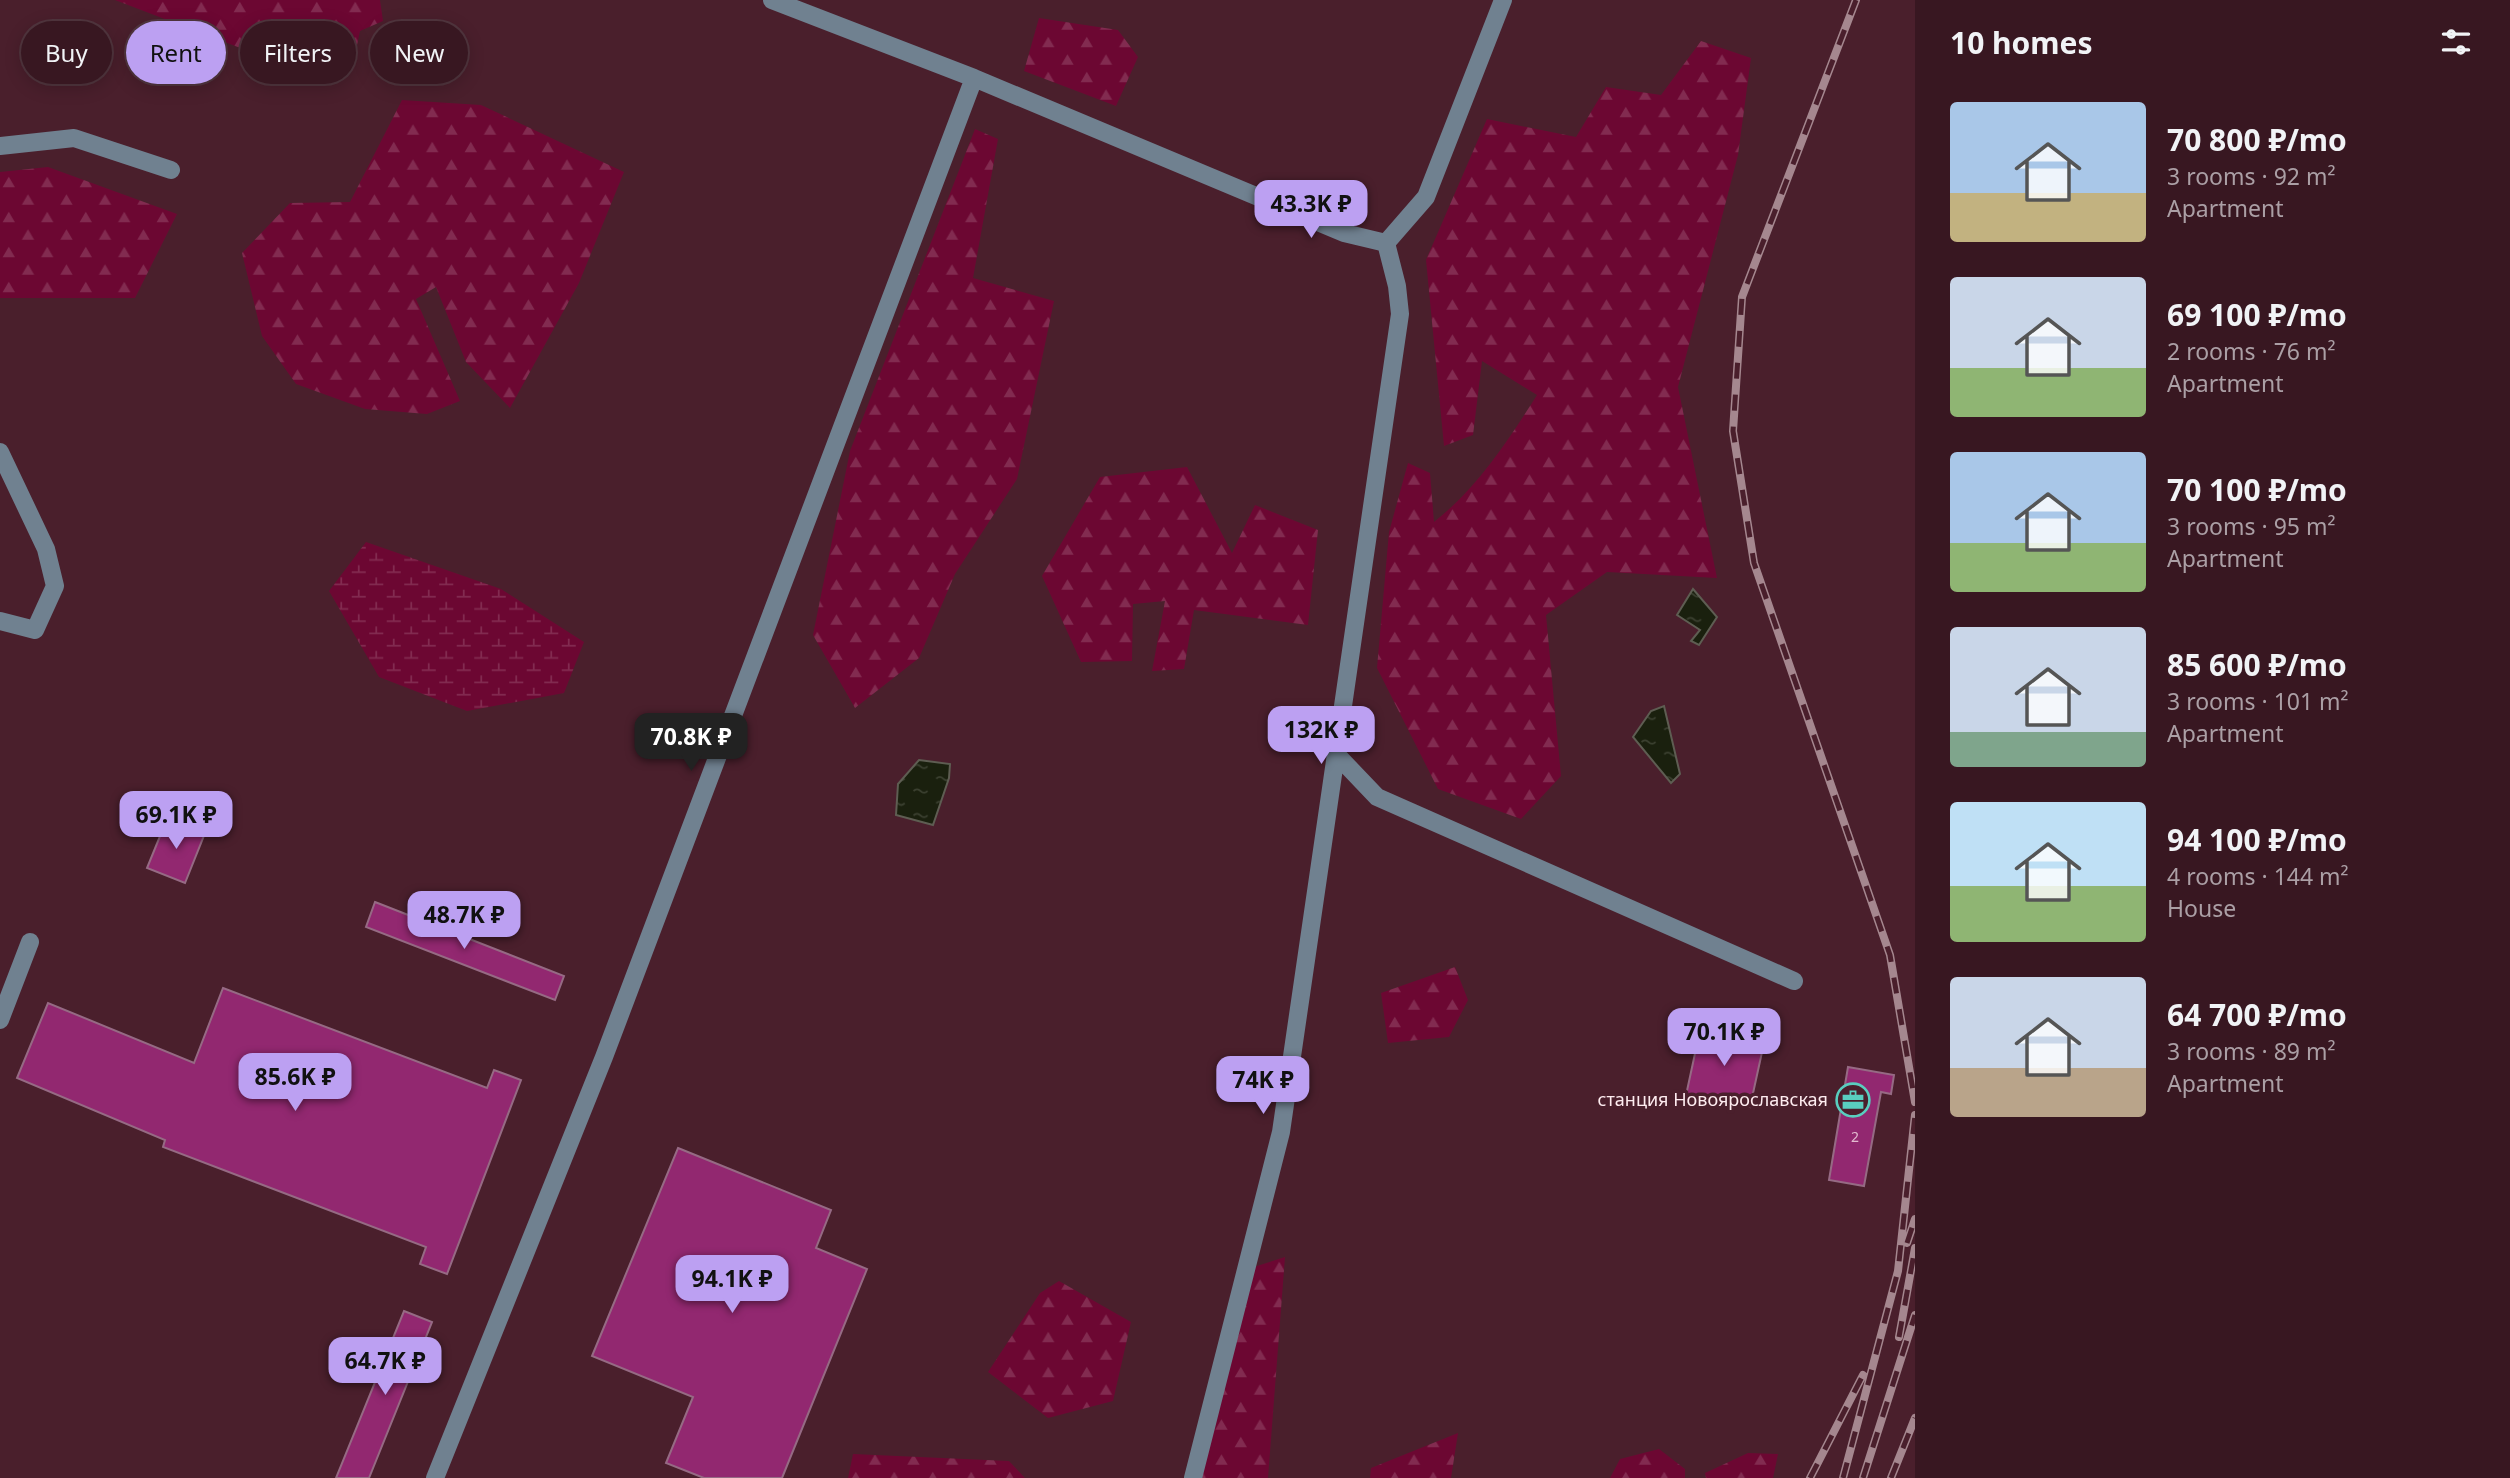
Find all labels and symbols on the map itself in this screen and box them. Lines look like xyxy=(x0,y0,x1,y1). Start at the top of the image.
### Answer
pin: 43.3K ₽ xyxy=(1246,180,1376,240)
pin: 132K ₽ xyxy=(1264,706,1378,766)
pin: 70.8K ₽ xyxy=(626,714,756,773)
pin: 69.1K ₽ xyxy=(111,792,241,851)
pin: 48.7K ₽ xyxy=(399,892,529,951)
pin: 70.1K ₽ xyxy=(1659,1009,1789,1068)
pin: 85.6K ₽ xyxy=(230,1054,360,1113)
pin: 74K ₽ xyxy=(1214,1056,1312,1116)
office icon: станция Новоярославская xyxy=(1834,1081,1872,1119)
place label: станция Новоярославская xyxy=(1598,1087,1828,1111)
house number: 2 xyxy=(1851,1127,1859,1146)
pin: 94.1K ₽ xyxy=(667,1256,797,1315)
pin: 64.7K ₽ xyxy=(320,1338,450,1397)

